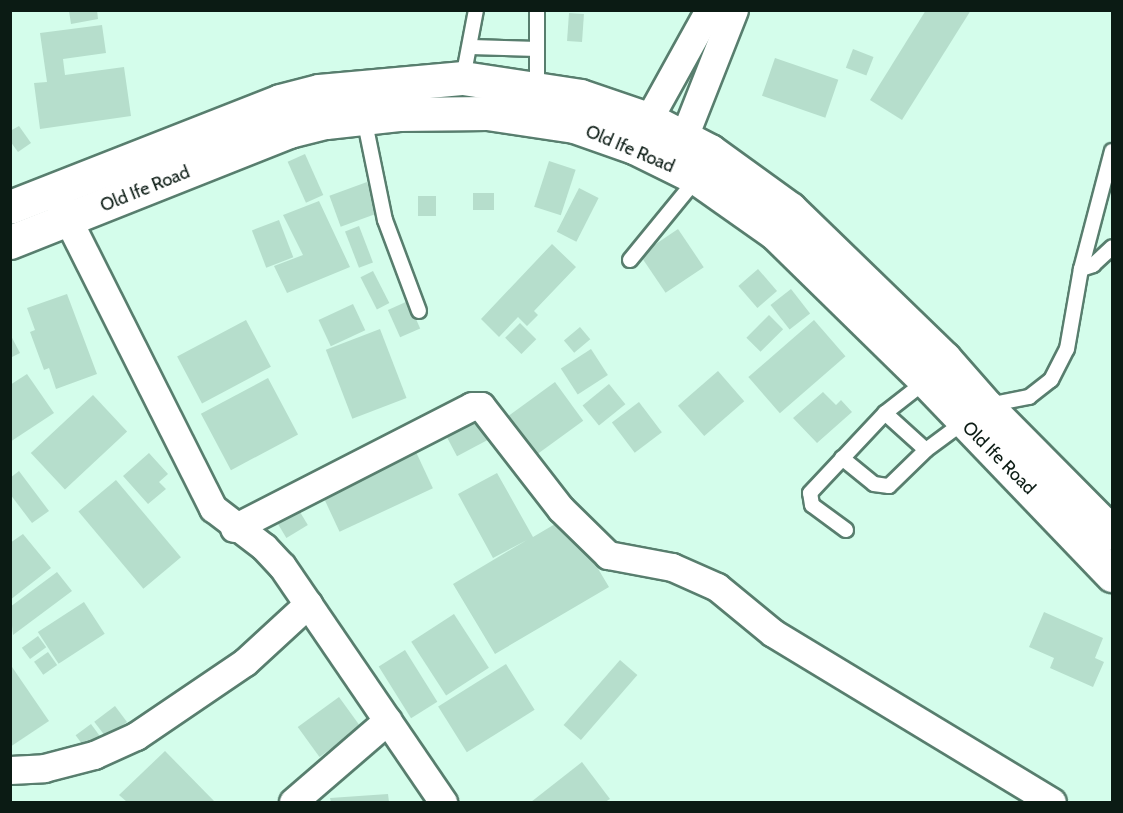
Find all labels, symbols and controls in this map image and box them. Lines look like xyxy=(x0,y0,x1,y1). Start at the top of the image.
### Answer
street label: Old Ife Road xyxy=(582,121,678,177)
street label: Old Ife Road xyxy=(97,161,193,217)
street label: Old Ife Road xyxy=(958,417,1040,499)

